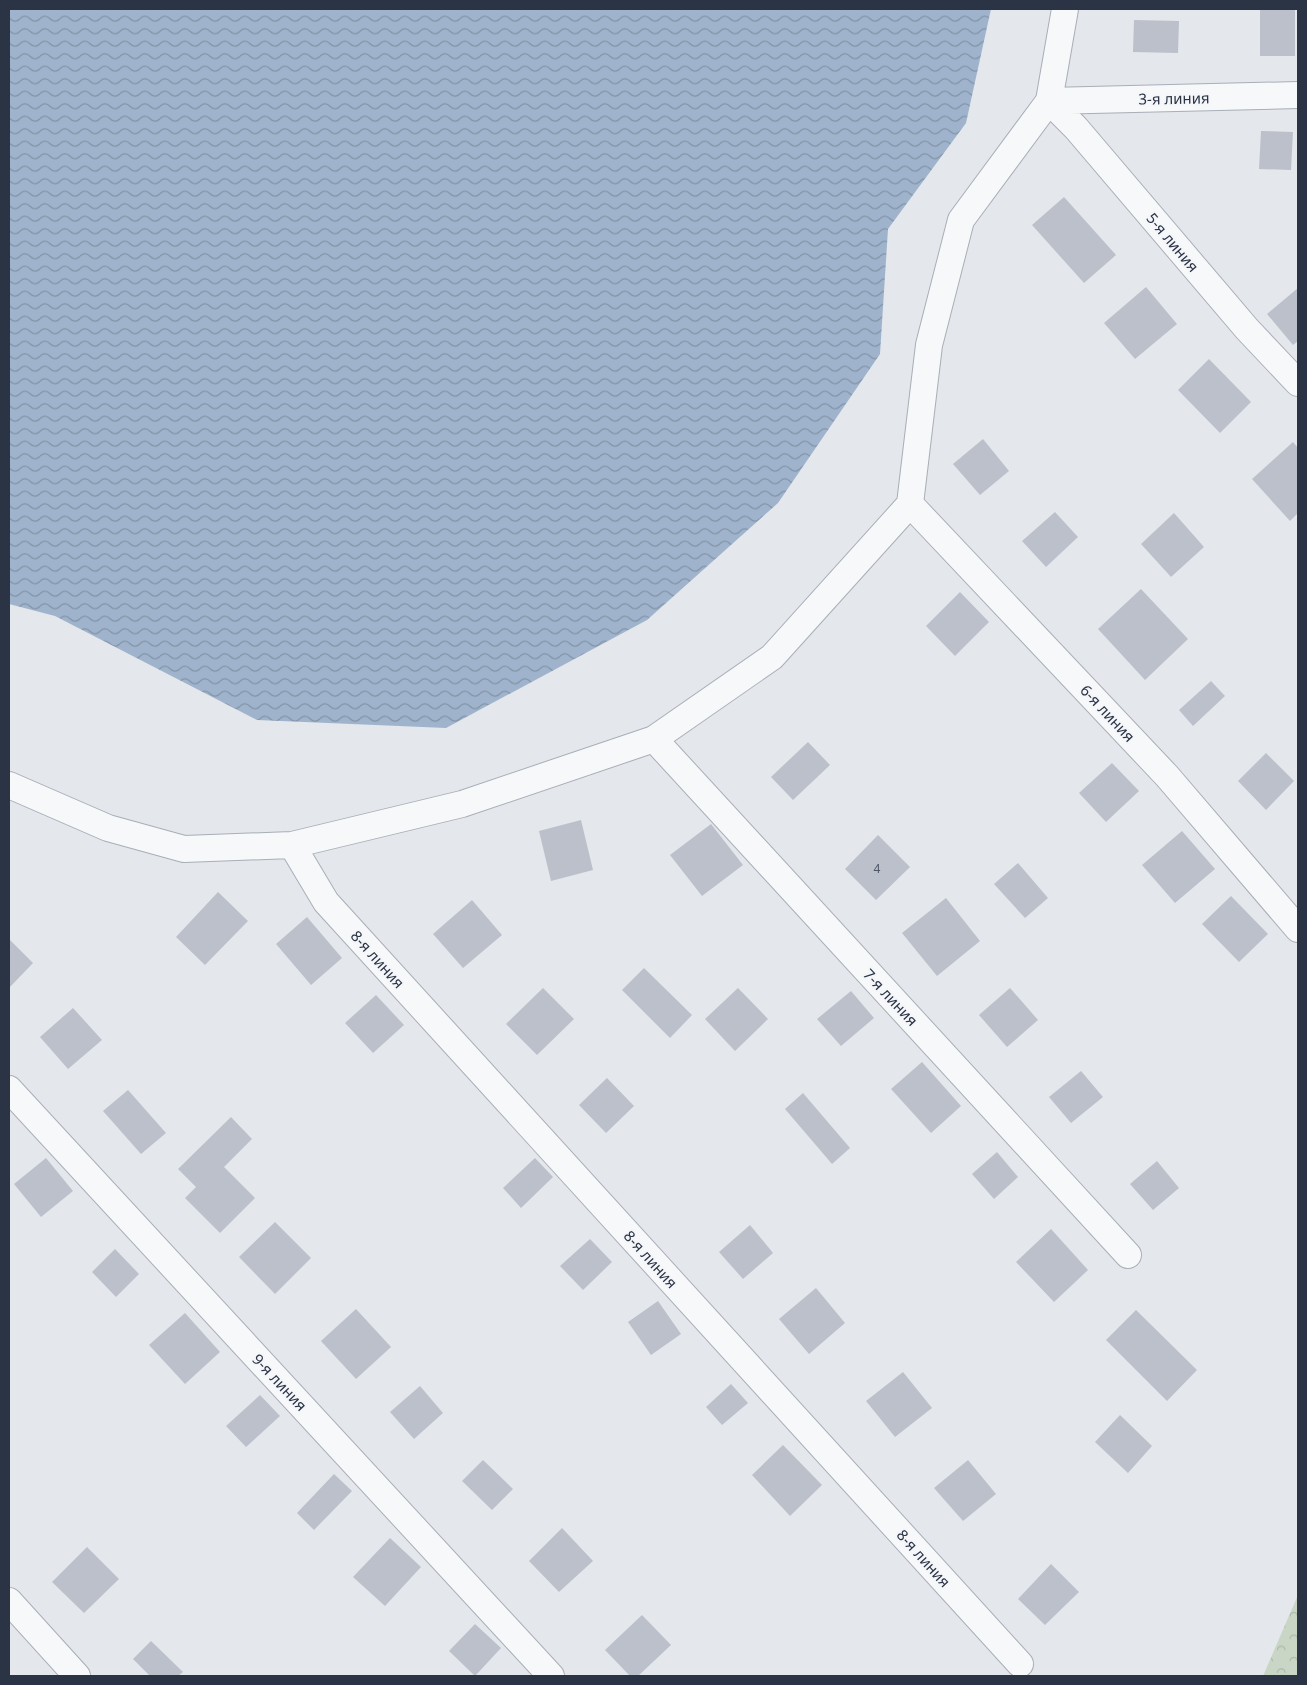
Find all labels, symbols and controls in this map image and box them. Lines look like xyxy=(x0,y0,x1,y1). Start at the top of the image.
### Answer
street label: 3-я линия xyxy=(1138,87,1210,109)
street label: 5-я линия xyxy=(1142,208,1204,276)
street label: 6-я линия xyxy=(1076,680,1140,746)
house number: 4 xyxy=(874,860,881,877)
street label: 8-я линия xyxy=(347,926,409,992)
street label: 7-я линия xyxy=(859,964,923,1030)
street label: 8-я линия xyxy=(620,1226,682,1292)
street label: 9-я линия xyxy=(248,1349,312,1415)
street label: 8-я линия xyxy=(893,1525,955,1591)

